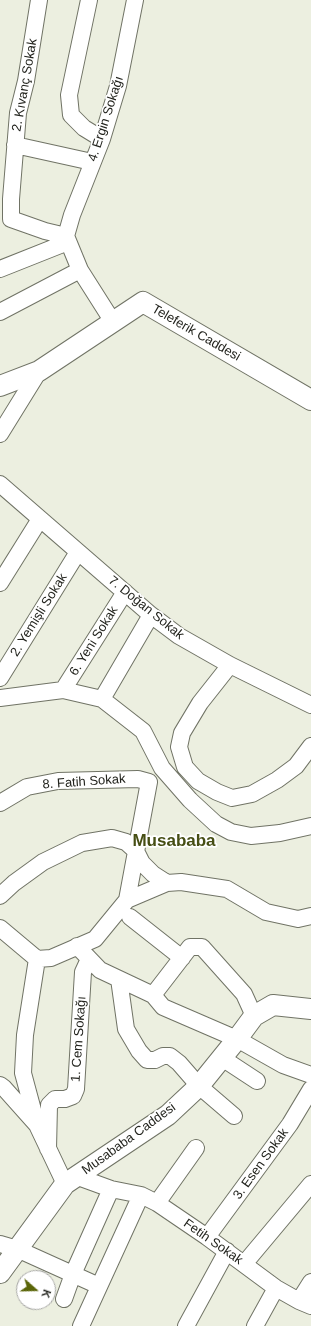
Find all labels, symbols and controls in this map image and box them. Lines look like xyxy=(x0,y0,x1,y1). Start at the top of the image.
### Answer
street label: 2. Kıvanç Sokak xyxy=(9,37,41,133)
street label: 4. Ergin Sokağı xyxy=(85,74,127,164)
street label: Teleferik Caddesi xyxy=(149,301,243,365)
street label: 2. Yemişli Sokak xyxy=(7,571,71,659)
street label: 7. Doğan Sokak xyxy=(105,573,187,643)
street label: 6. Yeni Sokak xyxy=(66,603,122,679)
street label: 8. Fatih Sokak xyxy=(42,771,126,793)
district label: Musababa xyxy=(132,831,216,851)
street label: 1. Cem Sokağı xyxy=(68,996,90,1082)
street label: Musababa Caddesi xyxy=(79,1100,179,1178)
street label: 3. Esen Sokak xyxy=(230,1126,292,1202)
street label: Fetih Sokak xyxy=(180,1216,246,1268)
north arrow xyxy=(16,1270,56,1310)
text: K xyxy=(39,1288,53,1300)

